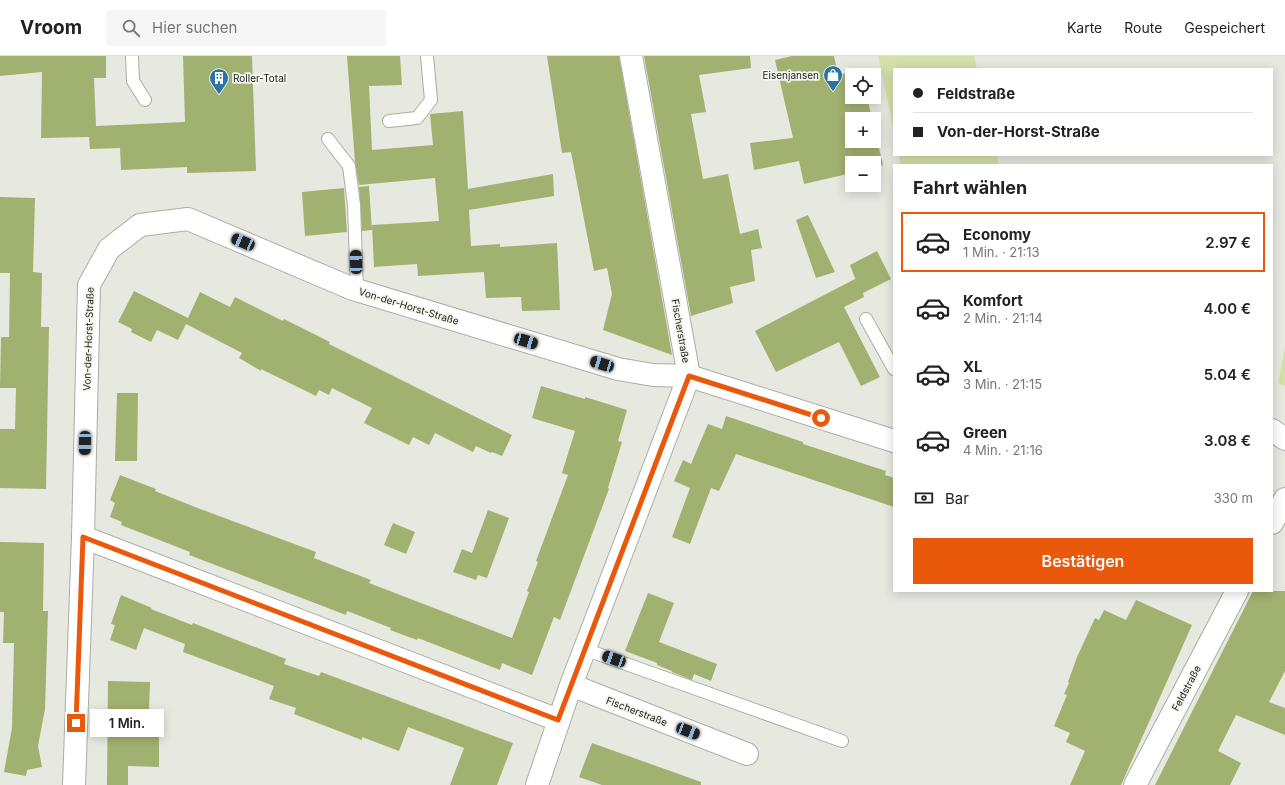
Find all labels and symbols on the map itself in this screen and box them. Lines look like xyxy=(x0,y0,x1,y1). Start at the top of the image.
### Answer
shop icon: Eisenjansen xyxy=(822,64,844,92)
building icon: Roller-Total xyxy=(208,67,230,95)
place label: Eisenjansen xyxy=(763,69,819,81)
place label: Roller-Total xyxy=(233,72,286,84)
car xyxy=(230,232,256,252)
car xyxy=(350,250,362,274)
street label: Von-der-Horst-Straße xyxy=(358,285,461,327)
street label: Von-der-Horst-Straße xyxy=(80,287,96,391)
street label: Fischerstraße xyxy=(669,298,693,364)
car xyxy=(513,332,539,350)
car xyxy=(589,355,615,373)
route start xyxy=(812,409,830,427)
car xyxy=(79,431,91,455)
car xyxy=(601,649,627,669)
street label: Feldstraße xyxy=(1169,663,1203,713)
street label: Fischerstraße xyxy=(605,694,670,728)
callout: 1 Min. xyxy=(90,709,164,737)
route end xyxy=(67,714,85,732)
car xyxy=(675,721,701,741)

